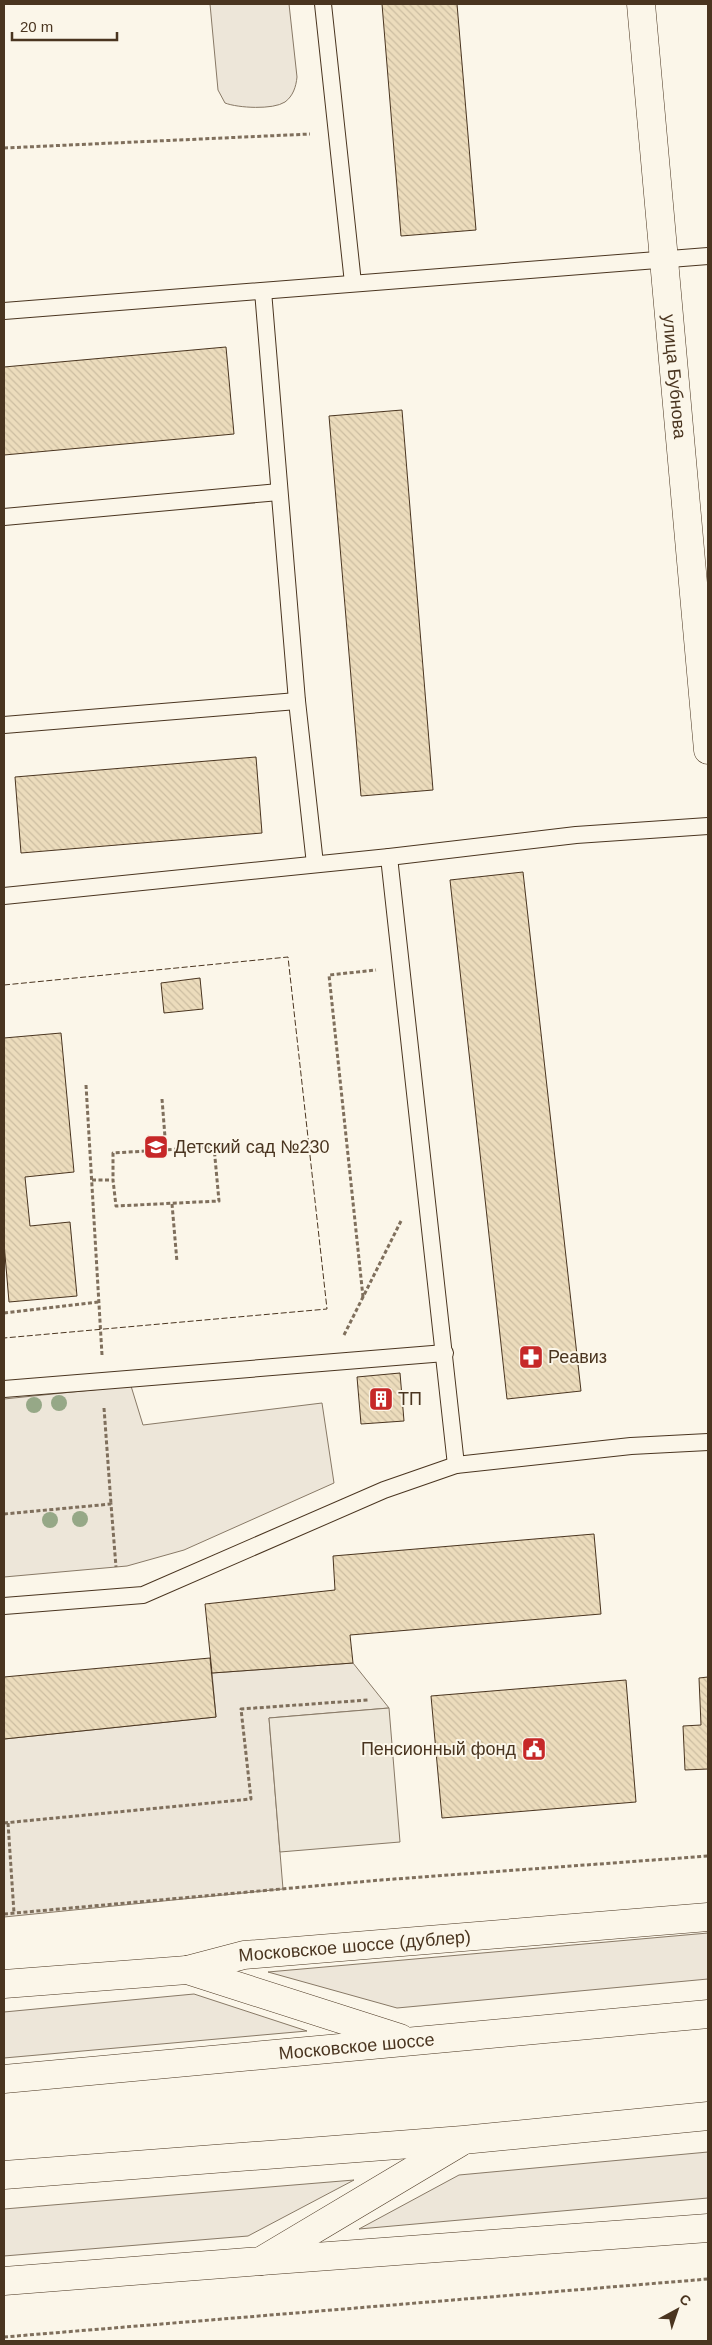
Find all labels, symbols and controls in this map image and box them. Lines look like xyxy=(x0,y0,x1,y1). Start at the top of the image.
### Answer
scale bar xyxy=(12,10,118,42)
text: 20 m xyxy=(20,18,53,35)
street label: улица Бубнова xyxy=(659,313,690,441)
school or university icon: Детский сад №230 xyxy=(143,1134,169,1160)
place label: Детский сад №230 xyxy=(174,1137,330,1157)
pharmacy icon: Реавиз xyxy=(518,1344,544,1370)
place label: Реавиз xyxy=(548,1347,607,1367)
building icon: ТП xyxy=(368,1386,394,1412)
place label: ТП xyxy=(398,1389,422,1409)
public building icon: Пенсионный фонд xyxy=(521,1736,547,1762)
place label: Пенсионный фонд xyxy=(361,1739,516,1759)
street label: Московское шоссе (дублер) xyxy=(238,1926,472,1965)
street label: Московское шоссе xyxy=(278,2029,435,2064)
north arrow xyxy=(652,2285,702,2335)
text: С xyxy=(676,2291,694,2309)

